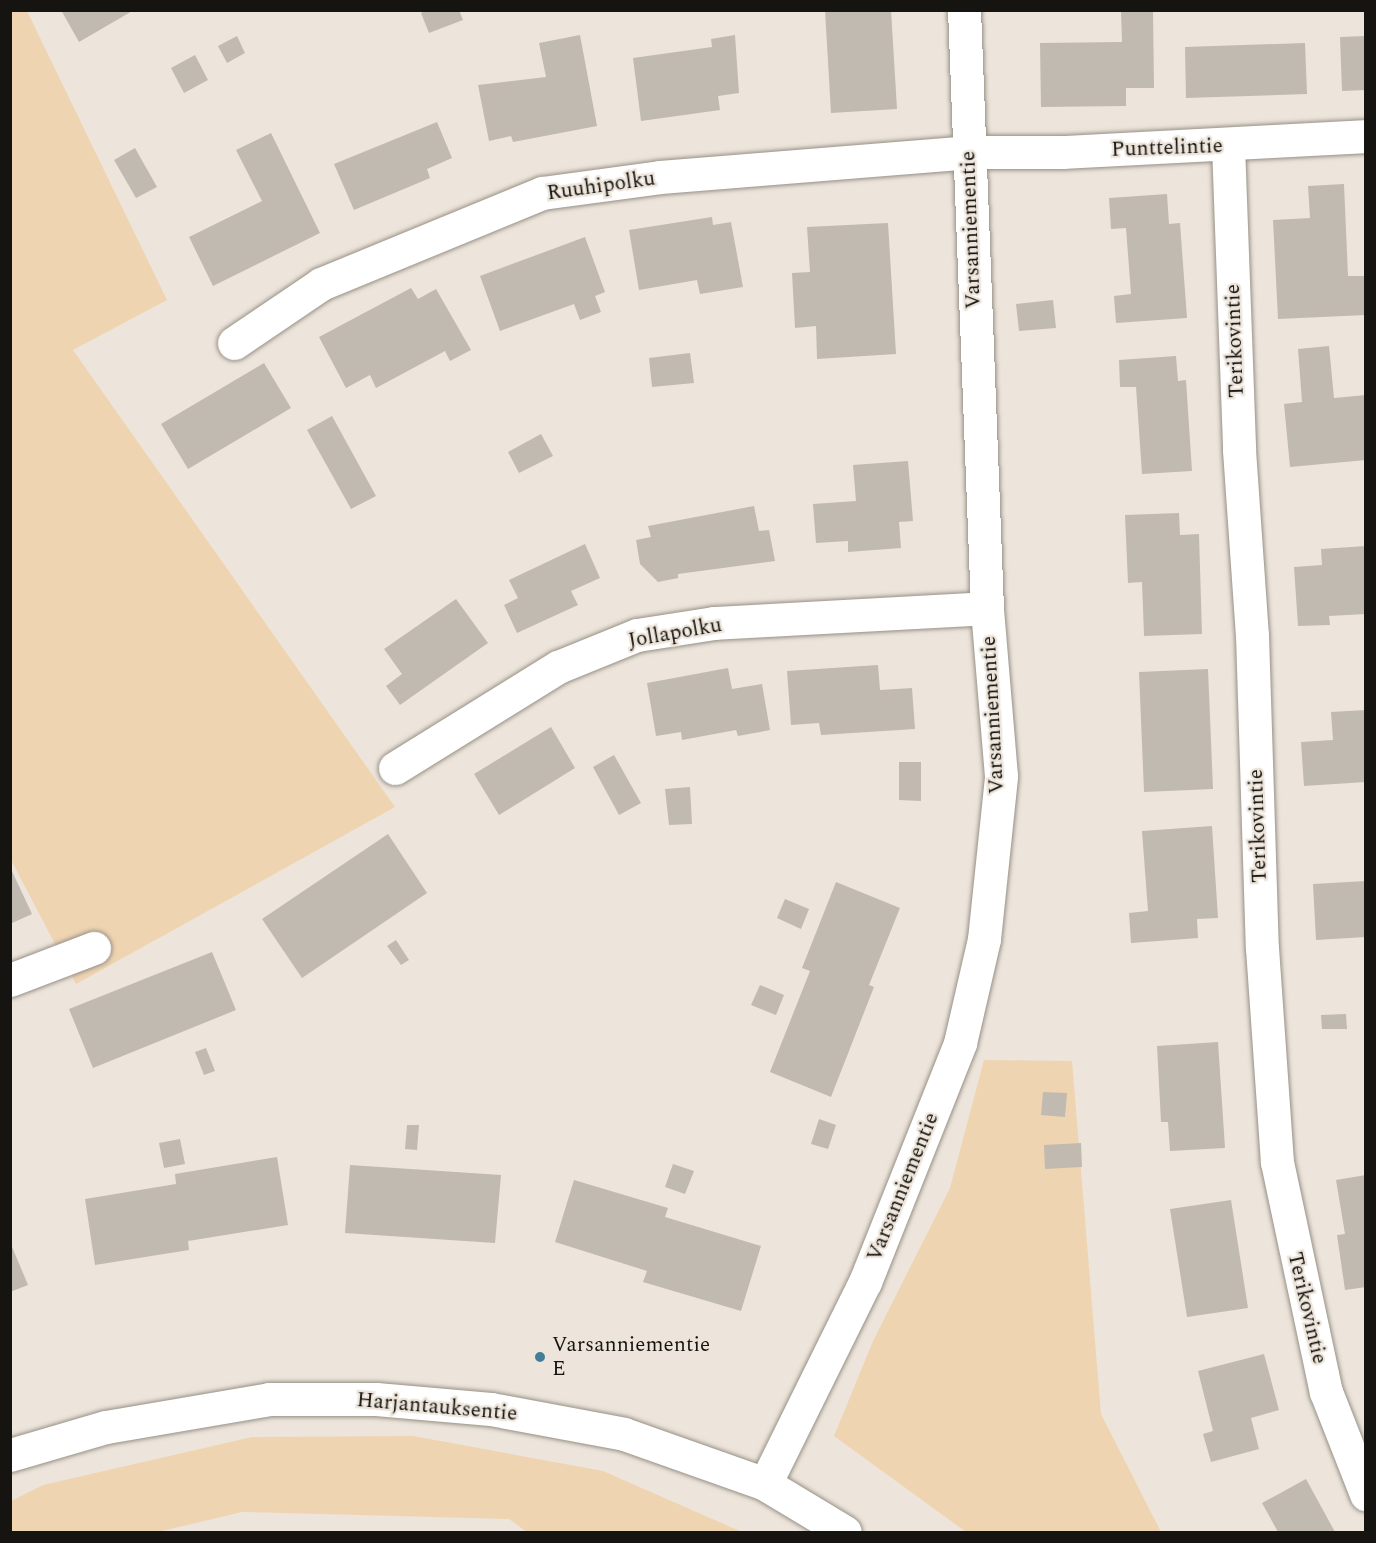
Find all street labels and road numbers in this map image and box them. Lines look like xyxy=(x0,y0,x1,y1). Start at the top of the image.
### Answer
street label: Punttelintie xyxy=(1111,133,1223,163)
street label: Varsanniementie xyxy=(956,151,986,309)
street label: Ruuhipolku xyxy=(545,166,657,206)
street label: Terikovintie xyxy=(1220,284,1250,398)
street label: Jollapolku xyxy=(626,612,724,654)
street label: Varsanniementie xyxy=(976,635,1010,795)
street label: Terikovintie xyxy=(1243,769,1273,883)
street label: Varsanniementie xyxy=(862,1109,944,1265)
street label: Terikovintie xyxy=(1282,1250,1332,1366)
street label: Harjantauksentie xyxy=(356,1387,518,1427)

